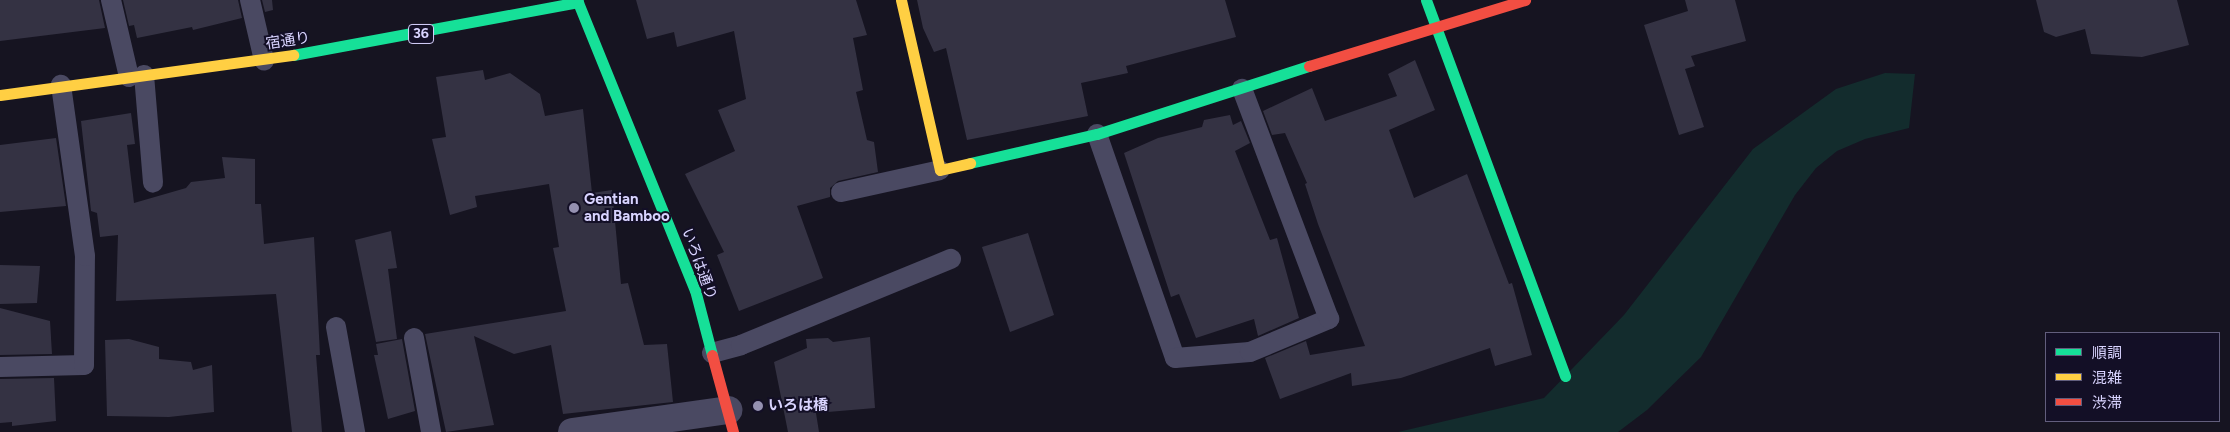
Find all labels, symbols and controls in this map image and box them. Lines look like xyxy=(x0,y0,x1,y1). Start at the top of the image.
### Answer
road number: 36 xyxy=(407,22,435,46)
street label: 宿通り xyxy=(264,29,312,53)
place label: Gentian and Bamboo xyxy=(584,190,670,225)
marker: Gentian and Bamboo xyxy=(568,202,580,214)
street label: いろは通り xyxy=(678,226,720,302)
legend xyxy=(2045,332,2220,422)
text: 順調 xyxy=(2092,344,2122,362)
text: 混雑 xyxy=(2092,369,2122,387)
text: 渋滞 xyxy=(2092,394,2122,412)
place label: いろは橋 xyxy=(768,397,828,415)
marker: いろは橋 xyxy=(752,400,764,412)

